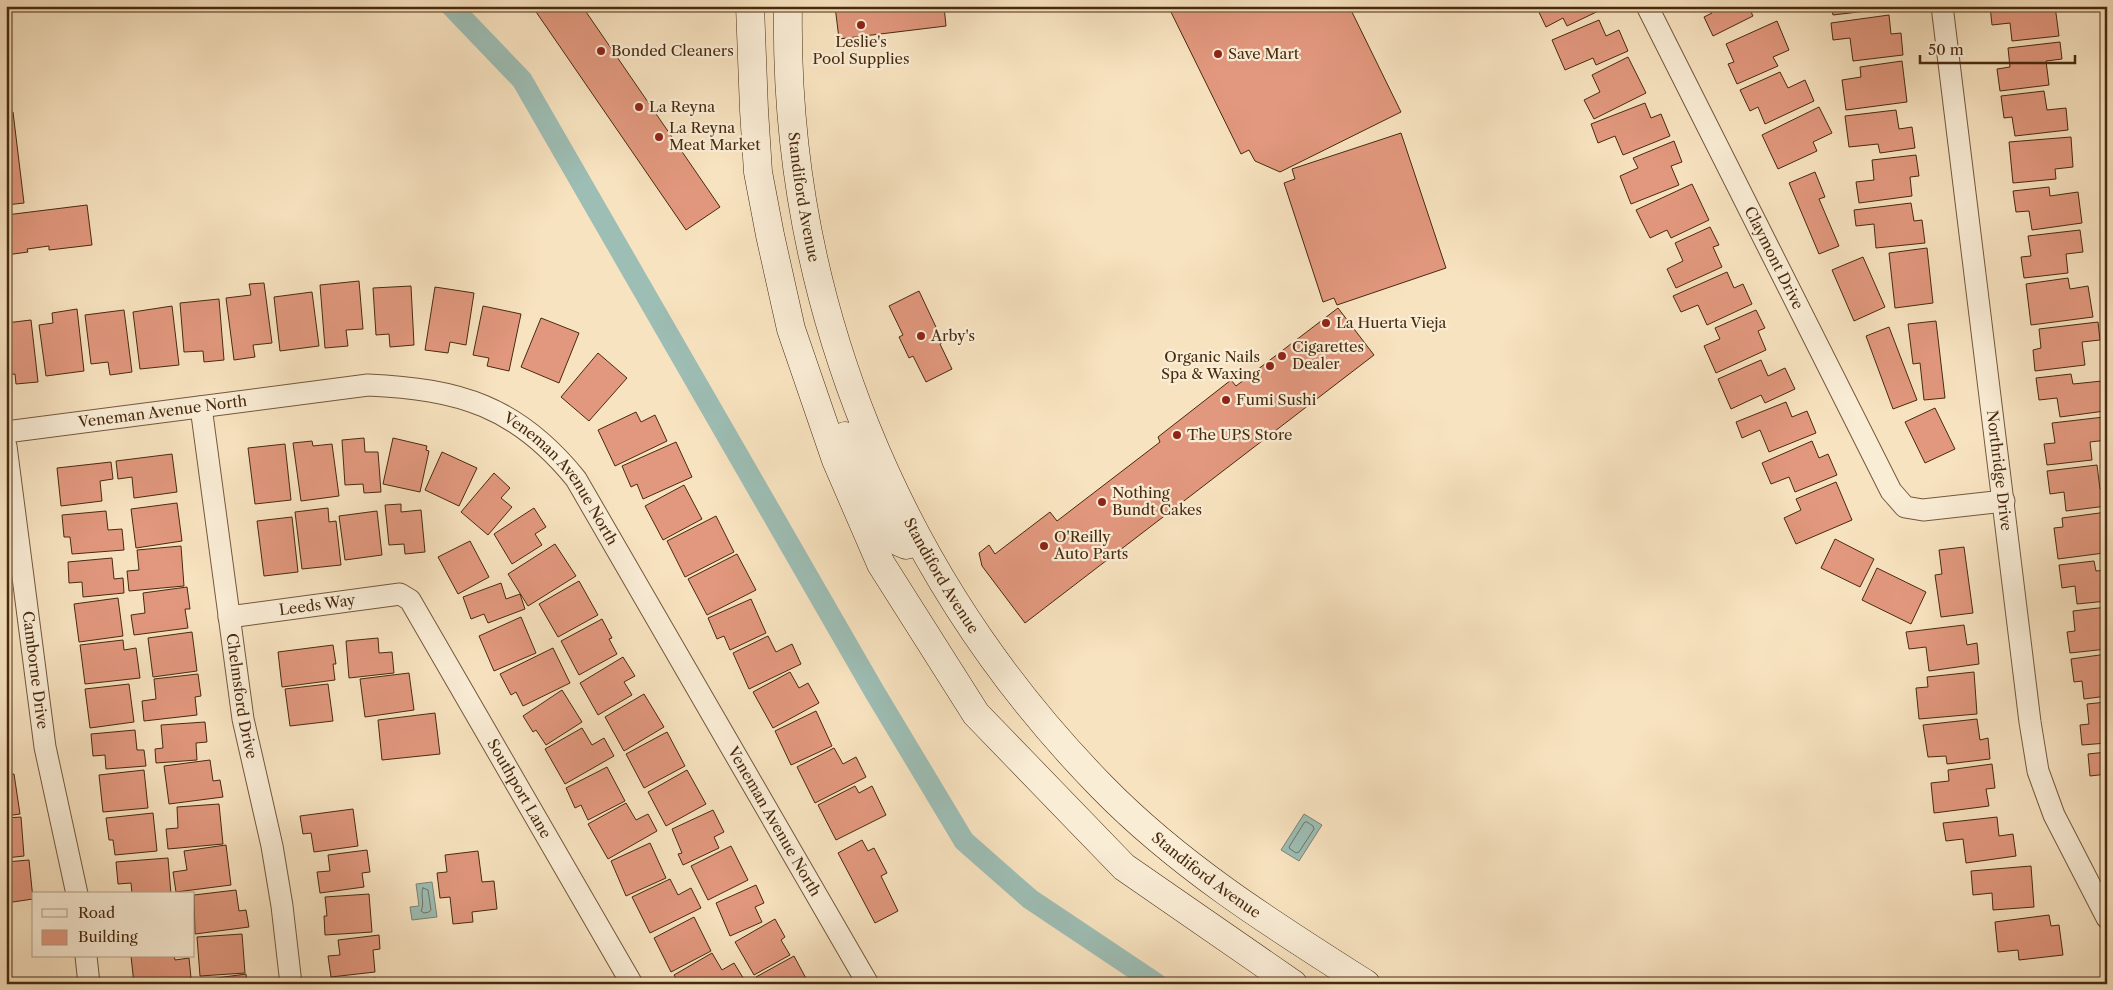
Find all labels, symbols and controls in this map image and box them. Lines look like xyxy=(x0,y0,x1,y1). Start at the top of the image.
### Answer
marker: Leslie's Pool Supplies xyxy=(855,19,867,31)
place label: Leslie's Pool Supplies xyxy=(812,32,910,68)
scale bar xyxy=(1920,32,2076,64)
text: 50 m xyxy=(1928,40,1964,59)
place label: Bonded Cleaners xyxy=(611,41,734,60)
place label: Save Mart xyxy=(1228,44,1300,63)
marker: Bonded Cleaners xyxy=(595,45,607,57)
marker: Save Mart xyxy=(1212,48,1224,60)
place label: La Reyna xyxy=(649,97,715,116)
marker: La Reyna xyxy=(633,101,645,113)
place label: La Reyna Meat Market xyxy=(669,118,761,154)
marker: La Reyna Meat Market xyxy=(653,131,665,143)
street label: Standiford Avenue xyxy=(784,131,824,264)
street label: Claymont Drive xyxy=(1740,203,1808,312)
place label: La Huerta Vieja xyxy=(1336,313,1447,332)
marker: La Huerta Vieja xyxy=(1320,317,1332,329)
place label: Arby's xyxy=(930,326,975,345)
marker: Arby's xyxy=(915,330,927,342)
place label: Cigarettes Dealer xyxy=(1292,337,1364,373)
place label: Organic Nails Spa & Waxing xyxy=(1161,347,1260,383)
marker: Cigarettes Dealer xyxy=(1276,350,1288,362)
marker: Organic Nails Spa & Waxing xyxy=(1264,360,1276,372)
place label: Fumi Sushi xyxy=(1236,390,1317,409)
street label: Veneman Avenue North xyxy=(76,391,249,432)
marker: Fumi Sushi xyxy=(1220,394,1232,406)
street label: Veneman Avenue North xyxy=(500,407,622,549)
street label: Northridge Drive xyxy=(1983,409,2016,532)
place label: The UPS Store xyxy=(1187,425,1293,444)
marker: The UPS Store xyxy=(1171,429,1183,441)
place label: Nothing Bundt Cakes xyxy=(1112,483,1202,519)
marker: Nothing Bundt Cakes xyxy=(1096,496,1108,508)
street label: Standiford Avenue xyxy=(900,514,983,637)
place label: O'Reilly Auto Parts xyxy=(1053,527,1128,563)
marker: O'Reilly Auto Parts xyxy=(1038,540,1050,552)
street label: Leeds Way xyxy=(278,590,357,619)
street label: Camborne Drive xyxy=(18,610,53,730)
street label: Chelmsford Drive xyxy=(223,632,262,761)
street label: Southport Lane xyxy=(483,735,556,841)
street label: Veneman Avenue North xyxy=(723,742,826,900)
street label: Standiford Avenue xyxy=(1148,828,1265,922)
legend xyxy=(32,892,195,958)
text: Road xyxy=(78,903,115,922)
text: Building xyxy=(78,927,138,946)

